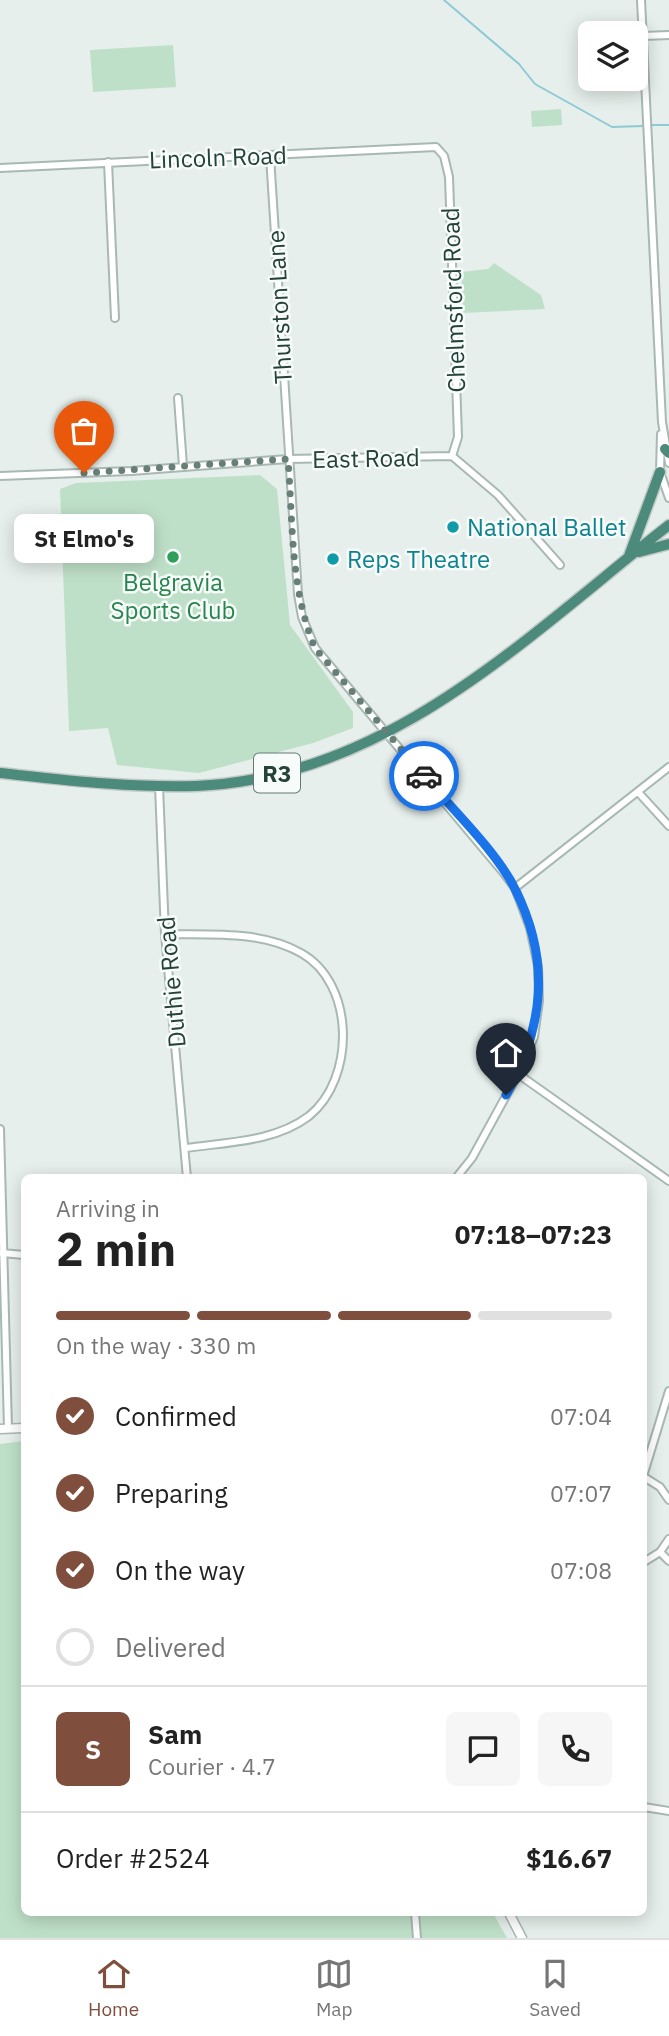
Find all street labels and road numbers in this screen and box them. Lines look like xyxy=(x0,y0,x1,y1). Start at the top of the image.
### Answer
street label: Lincoln Road xyxy=(148,139,288,175)
street label: Chelmsford Road xyxy=(434,207,472,393)
street label: Thurston Lane xyxy=(259,229,299,385)
street label: East Road xyxy=(312,441,420,475)
road number: R3 xyxy=(254,754,300,792)
street label: Duthie Road xyxy=(149,915,193,1049)

